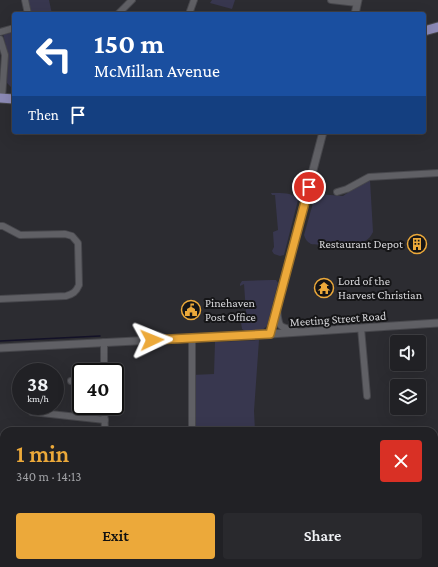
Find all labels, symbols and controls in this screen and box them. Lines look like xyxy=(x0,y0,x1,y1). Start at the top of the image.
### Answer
icon: left xyxy=(28,28,80,80)
text: 150 m xyxy=(94,28,164,59)
text: McMillan Avenue xyxy=(94,61,220,81)
icon: arrive xyxy=(67,104,89,126)
text: Then xyxy=(28,107,59,123)
pin xyxy=(292,170,326,204)
icon: arrive xyxy=(298,176,320,198)
building icon: Restaurant Depot xyxy=(406,233,428,255)
place label: Restaurant Depot xyxy=(319,237,404,251)
place label: Lord of the Harvest Christian xyxy=(338,274,423,302)
temple icon: Lord of the Harvest Christian xyxy=(313,277,335,299)
place label: Pinehaven Post Office xyxy=(205,296,256,324)
public building icon: Pinehaven Post Office xyxy=(180,299,202,321)
street label: Meeting Street Road xyxy=(289,309,387,329)
position arrow xyxy=(131,319,173,361)
map controls xyxy=(390,335,426,415)
button: sound xyxy=(390,335,426,371)
speed limit sign: 40 xyxy=(72,363,124,415)
text: 38 xyxy=(27,373,49,395)
button: layers xyxy=(390,379,426,415)
text: km/h xyxy=(27,393,49,404)
text: 1 min xyxy=(16,440,69,467)
button: close xyxy=(380,440,422,482)
text: 340 m · 14:13 xyxy=(16,469,81,484)
button: Exit xyxy=(16,513,215,559)
button: Share xyxy=(223,513,422,559)

